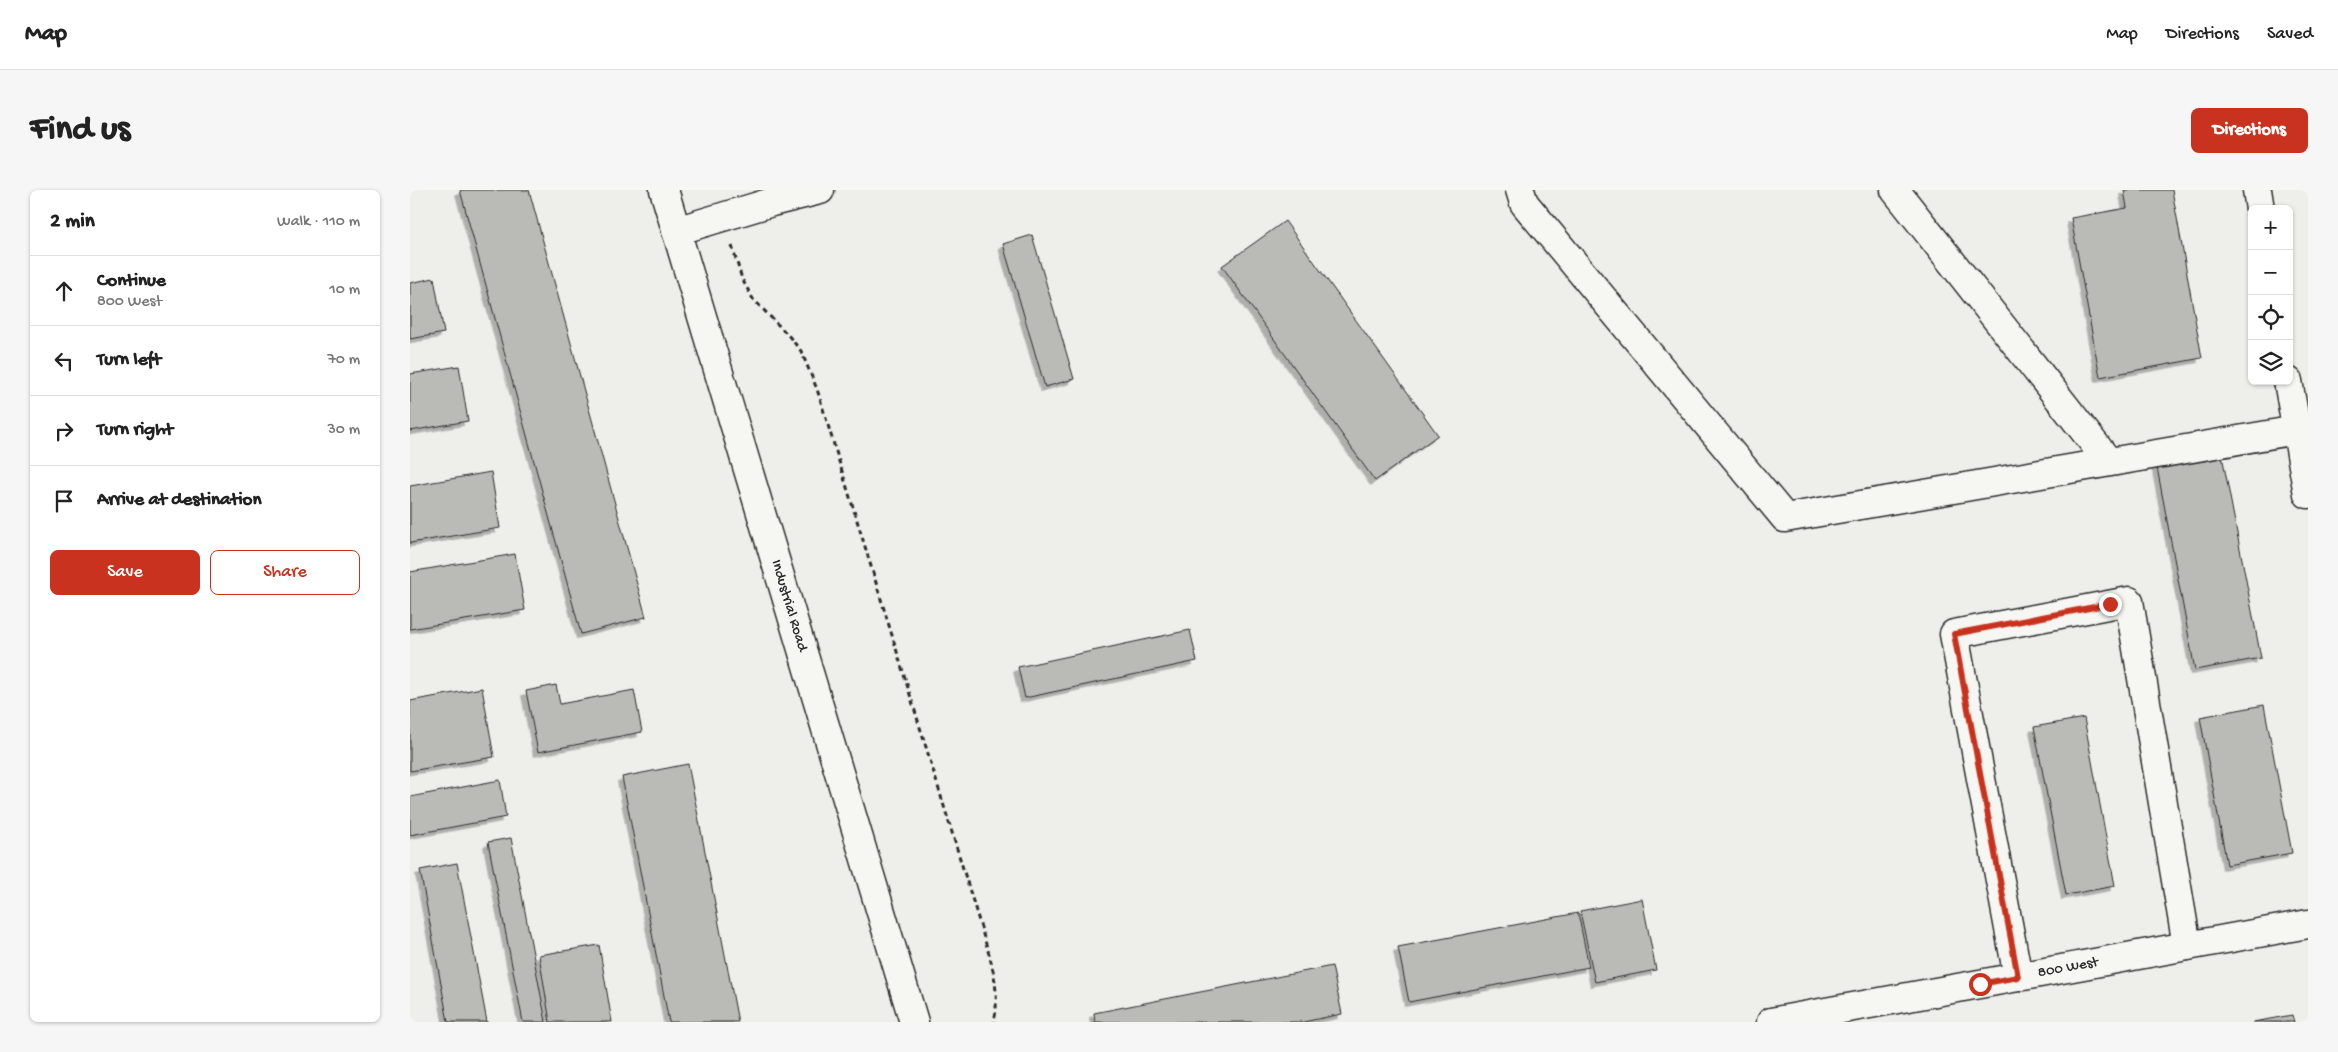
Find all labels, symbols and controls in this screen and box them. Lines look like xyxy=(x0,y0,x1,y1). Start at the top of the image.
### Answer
text: Map xyxy=(25,20,67,49)
text: Map xyxy=(2106,24,2138,45)
text: Directions xyxy=(2166,24,2239,45)
text: Saved xyxy=(2267,24,2313,45)
button: Directions xyxy=(2191,108,2308,153)
text: Find us xyxy=(30,110,130,151)
map controls xyxy=(2248,205,2293,385)
button: + xyxy=(2248,205,2293,250)
text: 2 min xyxy=(50,210,95,235)
text: Walk · 110 m xyxy=(277,213,360,232)
button: − xyxy=(2248,250,2293,295)
text: Continue xyxy=(97,270,166,293)
icon: ahead xyxy=(50,277,78,305)
text: 10 m xyxy=(329,281,360,300)
text: 800 West xyxy=(97,293,162,312)
button: locate xyxy=(2248,295,2293,340)
button: layers xyxy=(2248,340,2293,385)
icon: left xyxy=(50,347,78,375)
text: Turn left xyxy=(97,349,161,372)
text: 70 m xyxy=(327,351,360,370)
icon: right xyxy=(50,417,78,445)
text: Turn right xyxy=(97,419,173,442)
text: 30 m xyxy=(327,421,360,440)
icon: arrive xyxy=(50,487,78,515)
text: Arrive at destination xyxy=(97,489,261,512)
button: Save xyxy=(50,550,200,595)
button: Share xyxy=(210,550,360,595)
street label: Industrial Road xyxy=(767,558,811,655)
route end xyxy=(2099,593,2122,616)
street label: 800 West xyxy=(2036,953,2102,982)
route start xyxy=(1969,973,1992,996)

